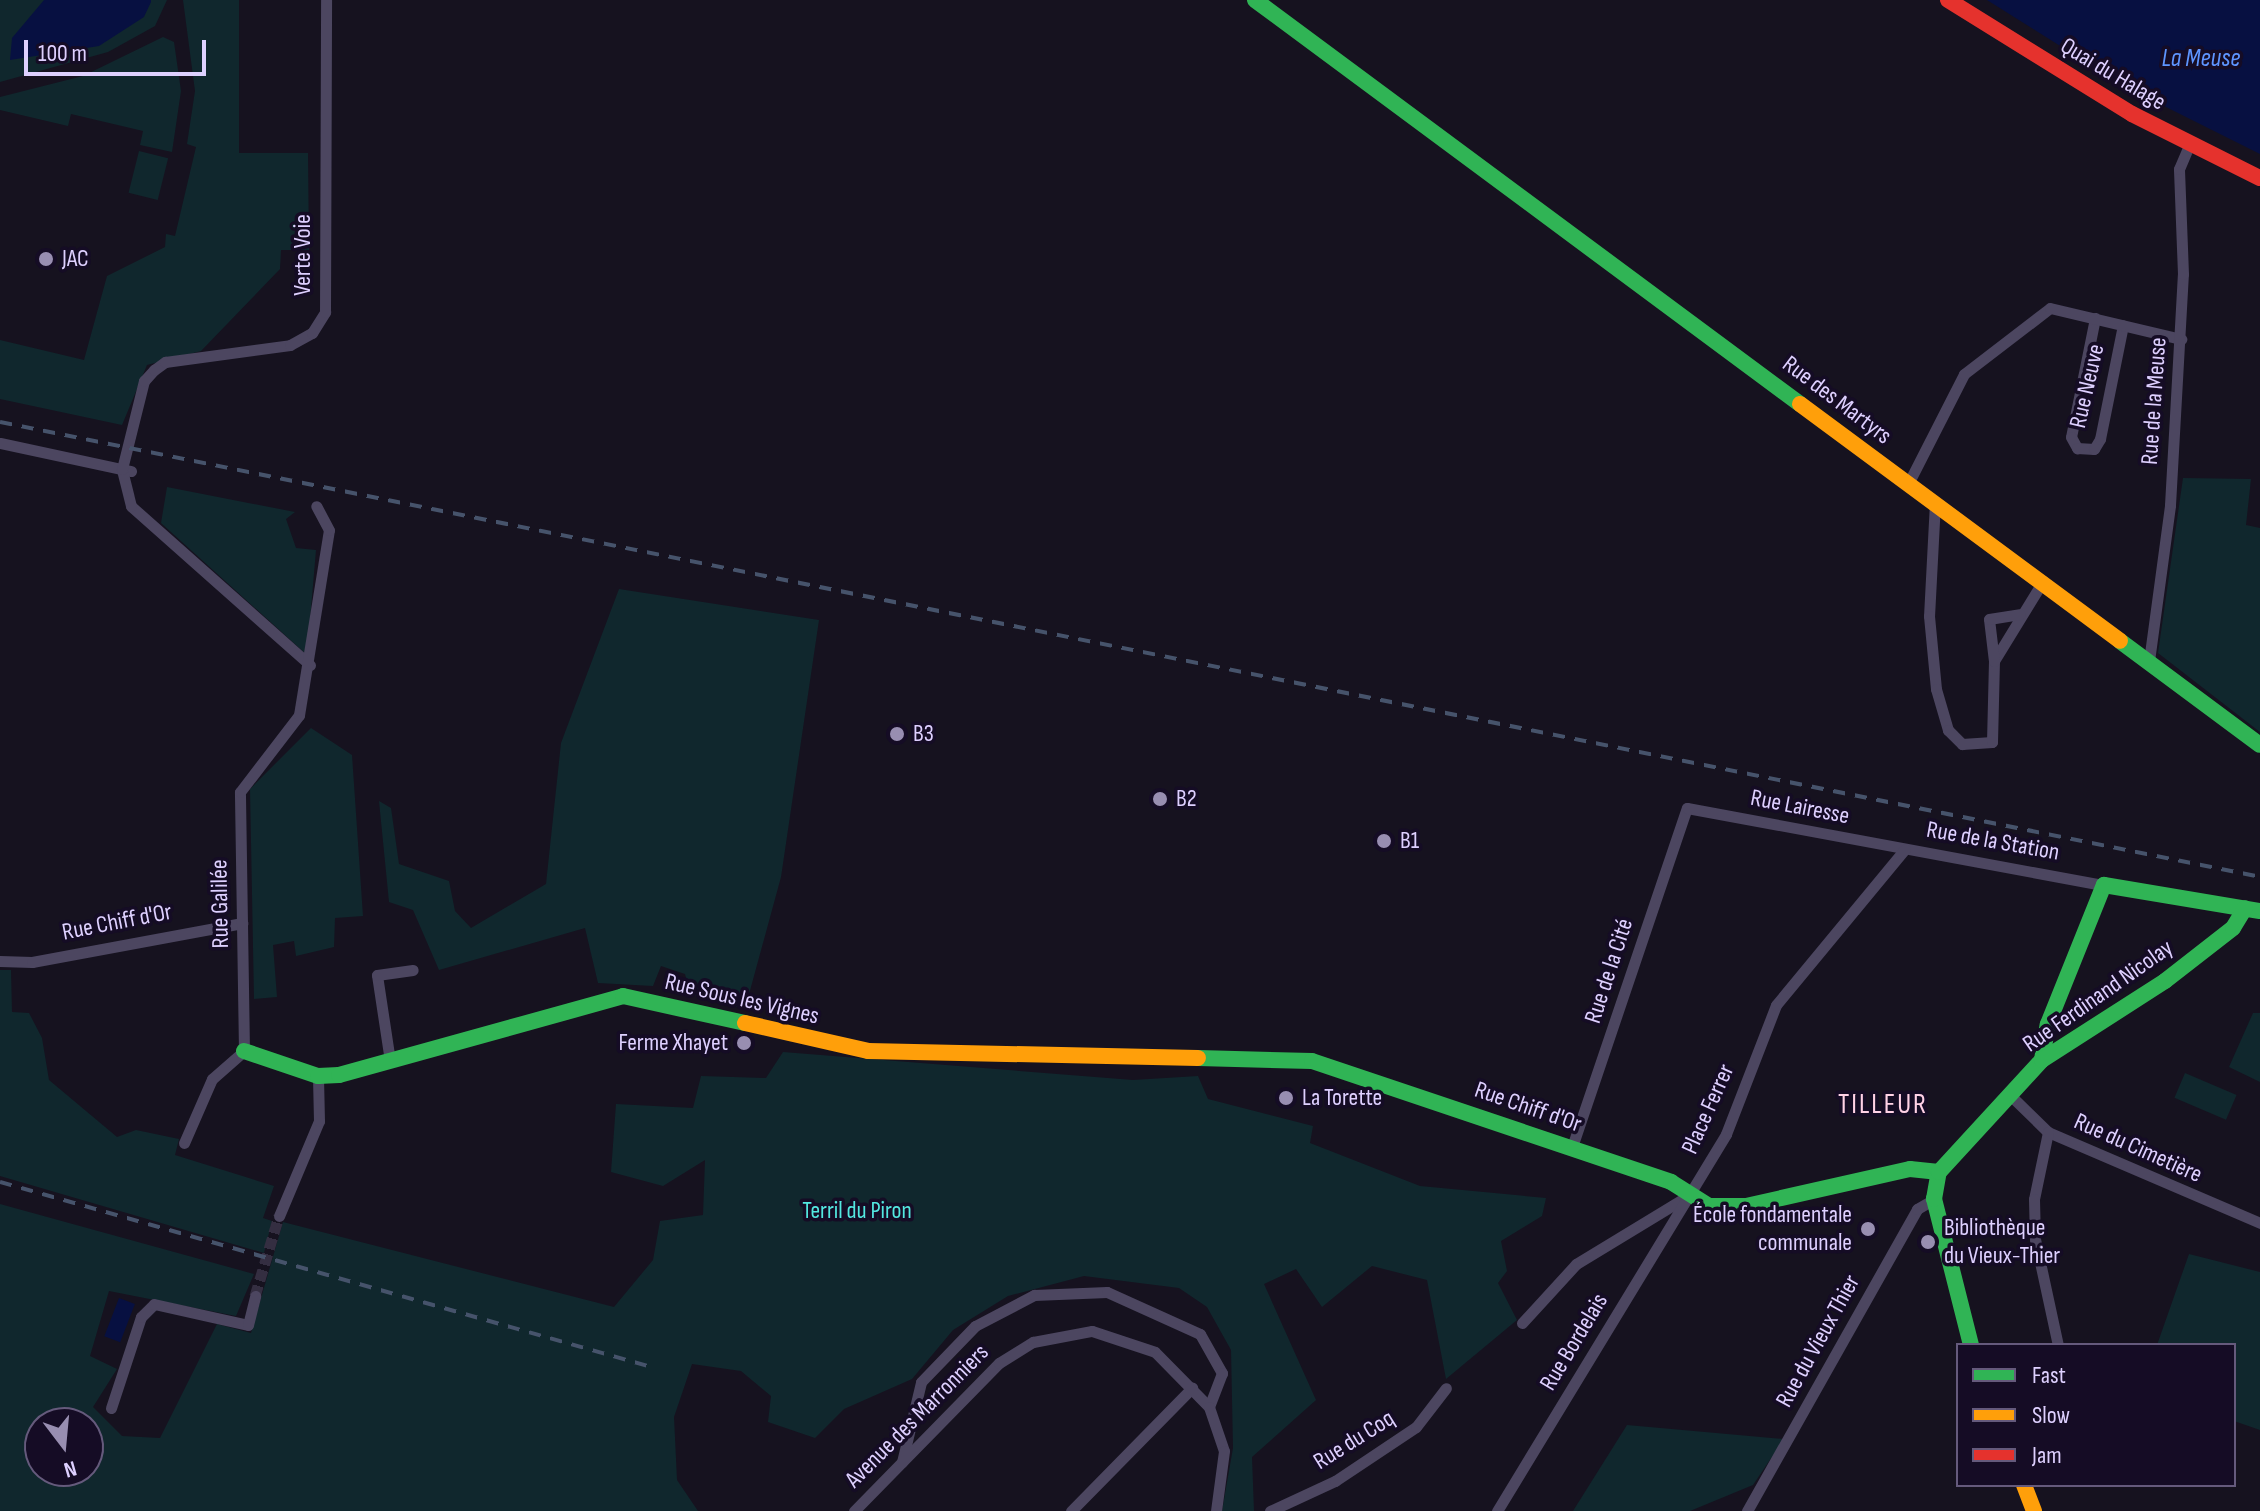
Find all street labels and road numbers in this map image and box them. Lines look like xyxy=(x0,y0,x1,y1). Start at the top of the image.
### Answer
street label: Quai du Halage xyxy=(2055,31,2171,117)
street label: Verte Voie xyxy=(289,214,317,296)
street label: Rue de la Meuse xyxy=(2135,336,2173,466)
street label: Rue Neuve xyxy=(2063,341,2111,431)
street label: Rue des Martyrs xyxy=(1777,350,1897,450)
street label: Rue Lairesse xyxy=(1748,783,1852,831)
street label: Rue de la Station xyxy=(1924,815,2062,867)
street label: Rue Galilée xyxy=(205,859,235,949)
street label: Rue Chiff d'Or xyxy=(60,897,174,947)
street label: Rue de la Cité xyxy=(1579,915,1639,1027)
street label: Rue Ferdinand Nicolay xyxy=(2017,934,2179,1058)
street label: Rue Sous les Vignes xyxy=(662,967,822,1031)
street label: Place Ferrer xyxy=(1675,1060,1741,1158)
street label: Rue Chiff d'Or xyxy=(1471,1075,1585,1139)
street label: Rue du Cimetière xyxy=(2070,1107,2206,1189)
street label: Rue du Vieux Thier xyxy=(1770,1270,1866,1412)
street label: Rue Bordelais xyxy=(1534,1288,1614,1396)
street label: Avenue des Marronniers xyxy=(839,1338,995,1494)
street label: Rue du Coq xyxy=(1308,1404,1400,1476)

